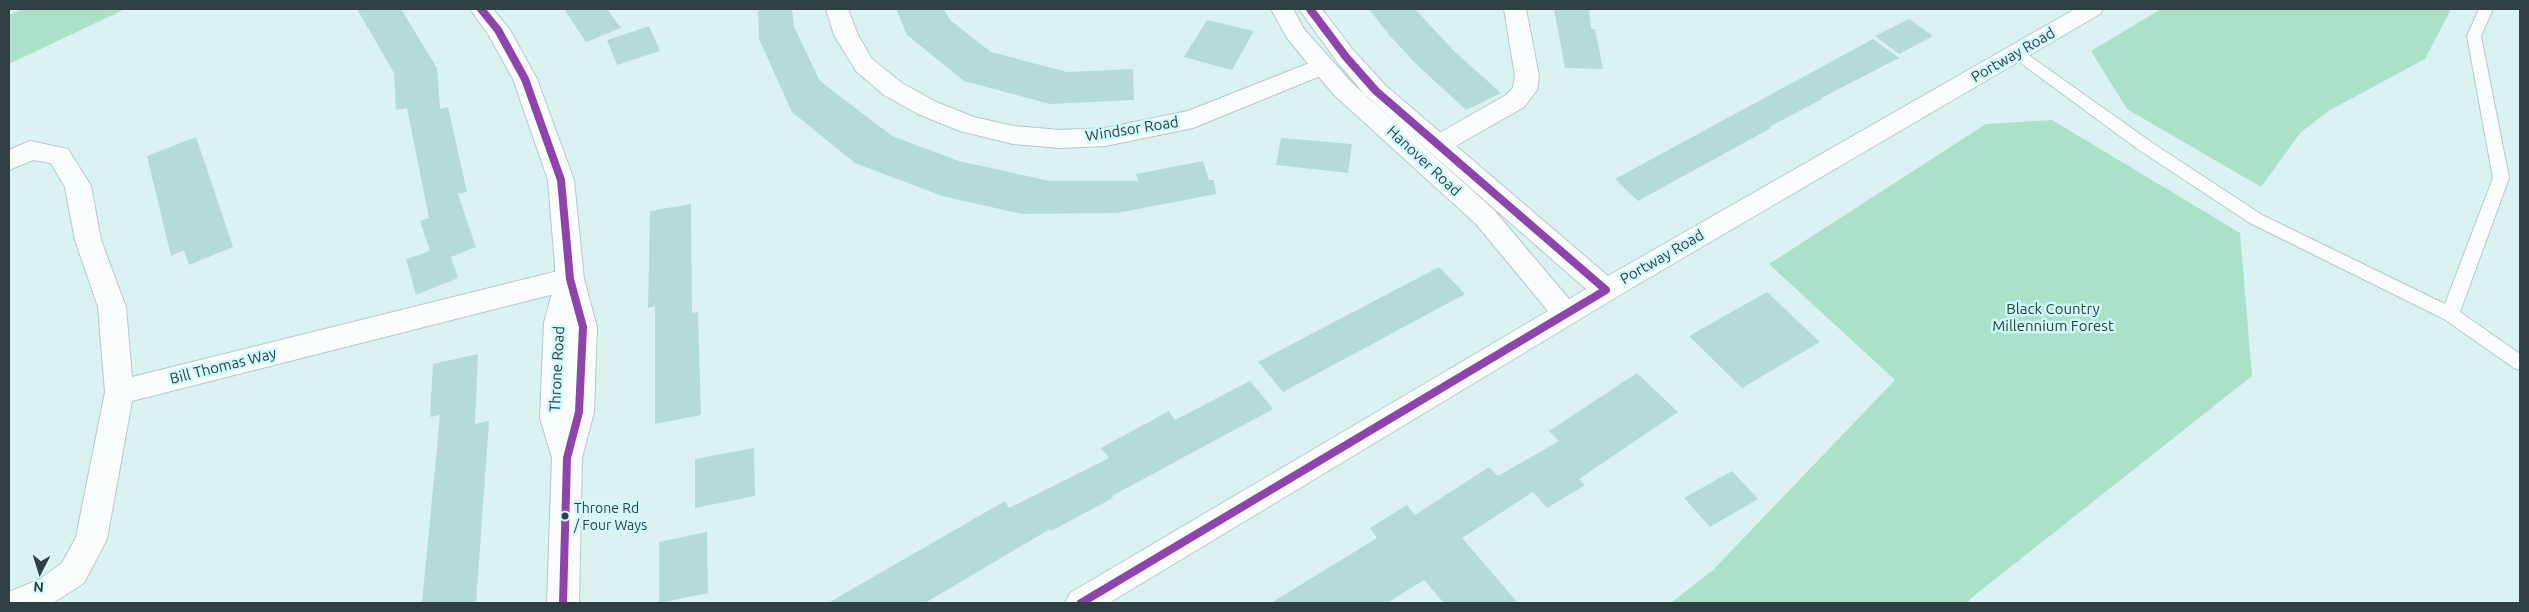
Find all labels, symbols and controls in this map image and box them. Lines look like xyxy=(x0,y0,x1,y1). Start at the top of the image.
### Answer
street label: Portway Road xyxy=(1968,24,2058,86)
street label: Windsor Road xyxy=(1084,113,1180,145)
street label: Hanover Road xyxy=(1383,122,1465,200)
street label: Portway Road xyxy=(1617,226,1707,288)
park label: Black Country Millennium Forest xyxy=(1992,300,2114,335)
street label: Throne Road xyxy=(546,325,568,413)
street label: Bill Thomas Way xyxy=(168,344,278,388)
place label: Throne Rd / Four Ways xyxy=(574,500,647,532)
marker: Throne Rd / Four Ways xyxy=(560,511,570,521)
north arrow xyxy=(15,547,65,597)
text: N xyxy=(33,579,45,595)

